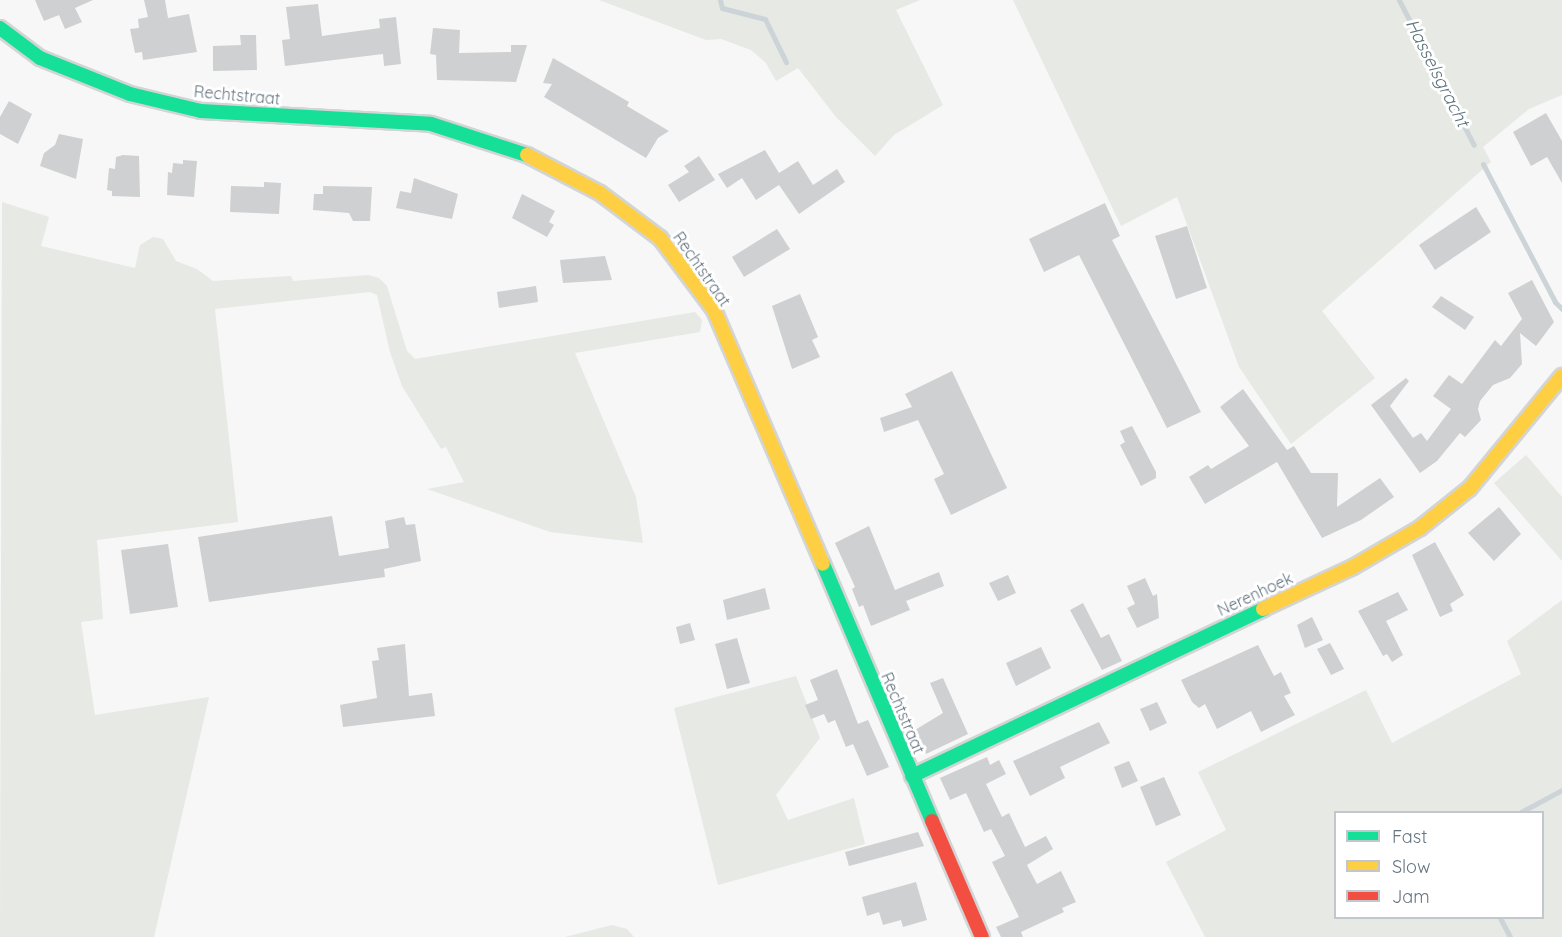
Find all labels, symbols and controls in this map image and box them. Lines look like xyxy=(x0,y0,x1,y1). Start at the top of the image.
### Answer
water label: Hasselsgracht xyxy=(1401,16,1473,130)
street label: Rechtstraat xyxy=(193,82,281,108)
street label: Rechtstraat xyxy=(669,228,735,310)
street label: Nerenhoek xyxy=(1214,568,1296,620)
street label: Rechtstraat xyxy=(877,669,929,757)
legend xyxy=(1334,811,1544,919)
text: Fast xyxy=(1392,825,1427,848)
text: Slow xyxy=(1392,855,1430,878)
text: Jam xyxy=(1392,885,1430,908)

